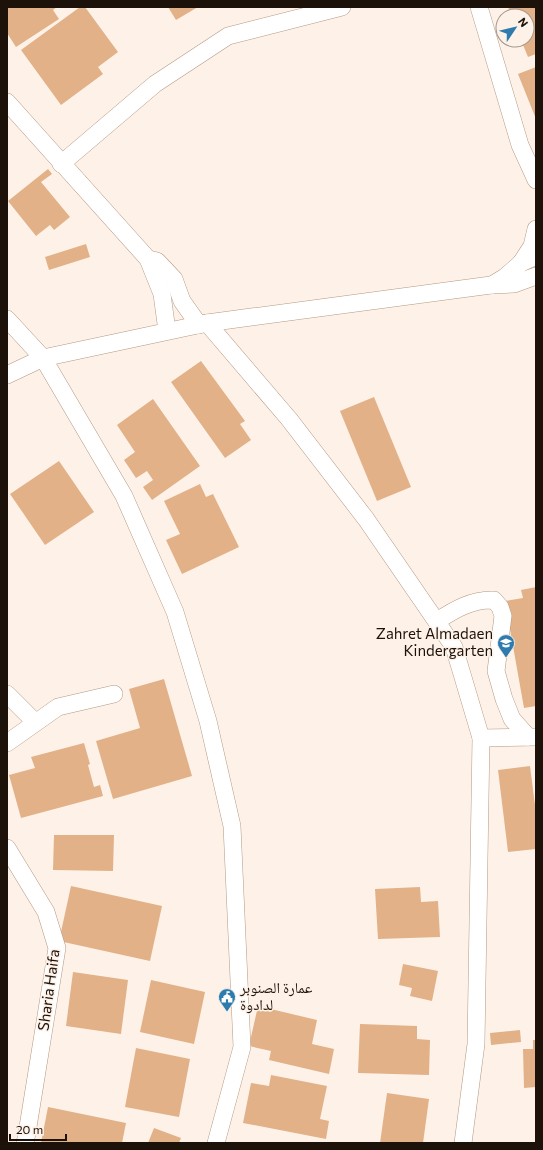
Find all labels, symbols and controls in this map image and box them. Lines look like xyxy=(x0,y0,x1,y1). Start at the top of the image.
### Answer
north arrow xyxy=(495,8,535,48)
text: N xyxy=(516,15,531,29)
place label: Zahret Almadaen Kindergarten xyxy=(376,624,493,659)
school or university icon: Zahret Almadaen Kindergarten xyxy=(496,633,516,658)
street label: Sharia Haifa xyxy=(33,948,63,1032)
place label: عمارة الصنوبر لدادوة xyxy=(239,978,313,1014)
public building icon: عمارة الصنوبر لدادوة xyxy=(217,987,237,1012)
scale bar xyxy=(10,1116,66,1142)
text: 20 m xyxy=(16,1122,43,1136)

